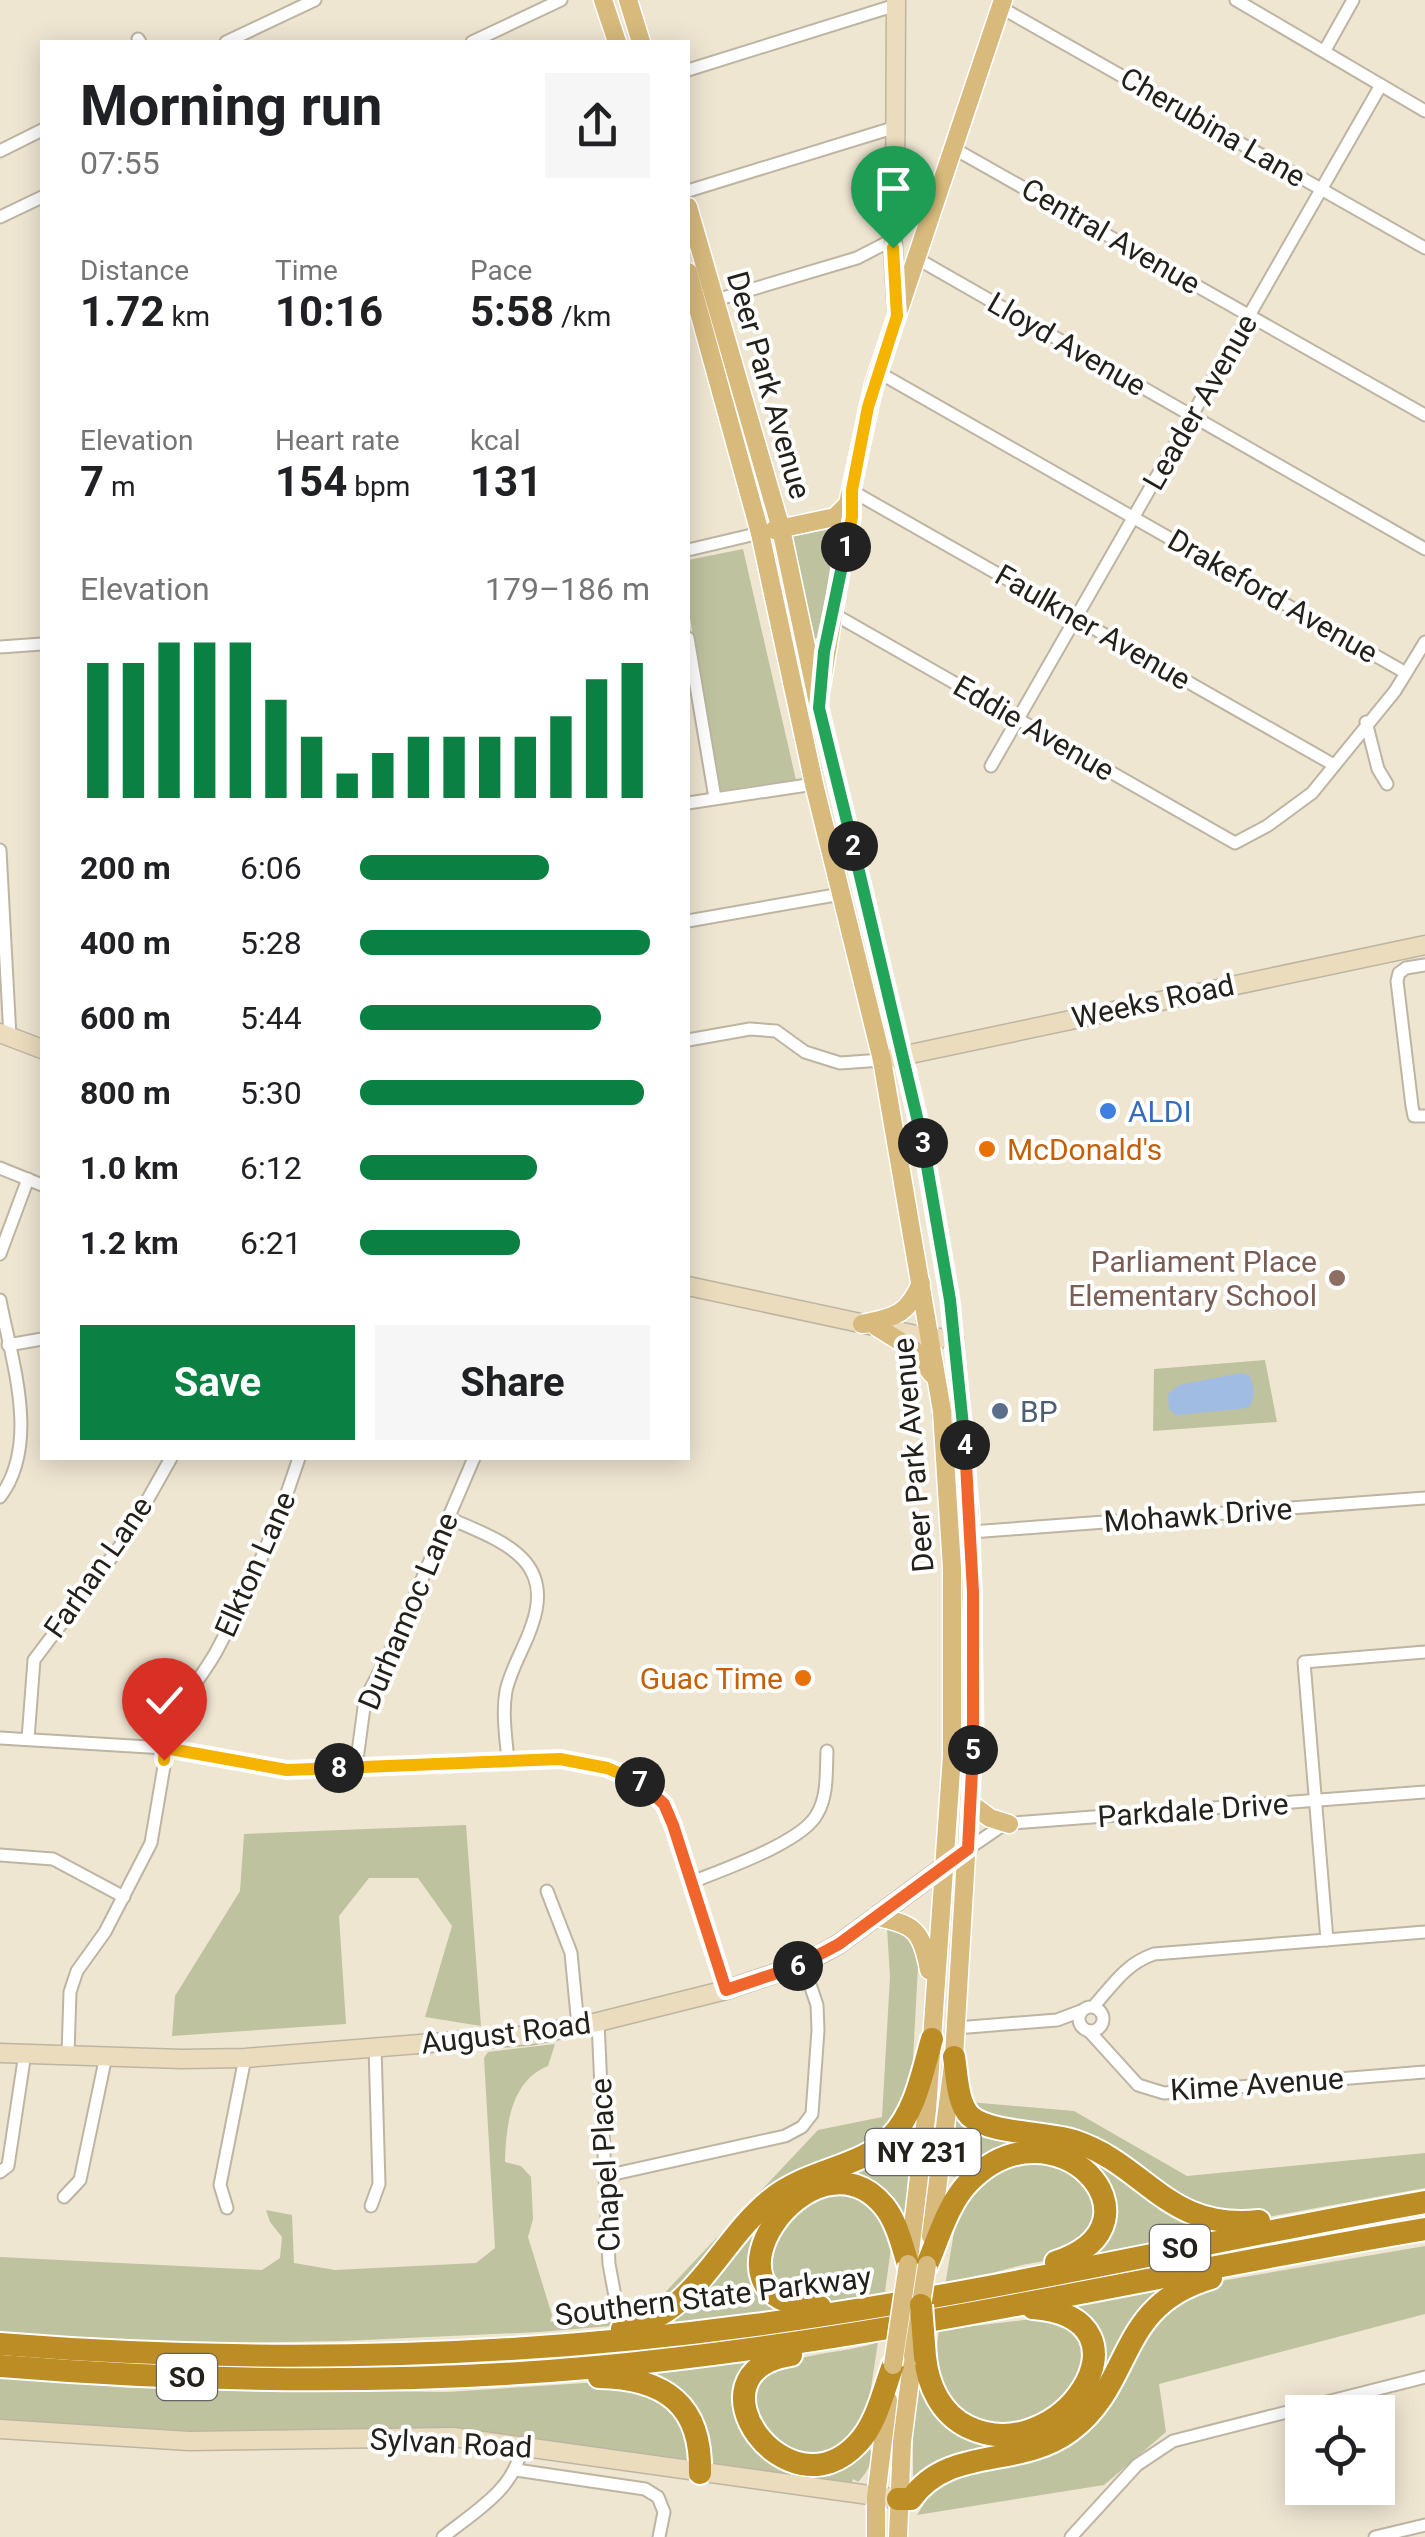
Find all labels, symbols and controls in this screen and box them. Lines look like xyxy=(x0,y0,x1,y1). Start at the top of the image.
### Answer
street label: Cherubina Lane xyxy=(1114,60,1312,194)
button: share xyxy=(545,73,650,178)
text: Morning run xyxy=(80,74,382,138)
text: 07:55 xyxy=(80,144,160,182)
pin xyxy=(851,146,936,249)
icon: arrive xyxy=(866,161,921,216)
street label: Central Avenue xyxy=(1015,171,1207,301)
text: Distance xyxy=(80,254,189,287)
text: Time xyxy=(275,254,338,287)
text: Pace xyxy=(470,254,532,287)
street label: Deer Park Avenue xyxy=(720,267,818,503)
street label: Lloyd Avenue xyxy=(982,285,1152,403)
text: 1.72 xyxy=(80,287,164,336)
text: 10:16 xyxy=(275,287,383,336)
text: 5:58 xyxy=(470,287,554,336)
text: km xyxy=(164,300,210,333)
text: /km xyxy=(554,300,611,333)
street label: Leader Avenue xyxy=(1136,308,1264,496)
text: Elevation xyxy=(80,424,193,457)
text: Heart rate xyxy=(275,424,400,457)
text: kcal xyxy=(470,424,521,457)
text: 7 xyxy=(80,457,104,506)
text: 154 xyxy=(275,457,347,506)
text: 131 xyxy=(470,457,542,506)
text: m xyxy=(104,470,136,503)
text: bpm xyxy=(347,470,410,503)
pin: 1 xyxy=(821,522,871,572)
street label: Drakeford Avenue xyxy=(1162,522,1384,670)
text: 1 xyxy=(838,530,854,563)
street label: Faulkner Avenue xyxy=(989,557,1197,697)
text: Elevation xyxy=(80,570,210,608)
text: 179–186 m xyxy=(485,570,650,608)
street label: Eddie Avenue xyxy=(948,668,1120,788)
pin: 2 xyxy=(828,821,878,871)
text: 2 xyxy=(845,829,861,862)
text: 200 m xyxy=(80,849,171,887)
text: 6:06 xyxy=(240,849,302,887)
text: 400 m xyxy=(80,924,171,962)
text: 5:28 xyxy=(240,924,302,962)
street label: Weeks Road xyxy=(1069,967,1237,1035)
text: 600 m xyxy=(80,999,171,1037)
text: 5:44 xyxy=(240,999,302,1037)
text: 800 m xyxy=(80,1074,171,1112)
text: 5:30 xyxy=(240,1074,302,1112)
place label: ALDI xyxy=(1128,1094,1192,1129)
marker: ALDI xyxy=(1097,1100,1119,1122)
pin: 3 xyxy=(898,1118,948,1168)
text: 3 xyxy=(915,1126,931,1159)
place label: McDonald's xyxy=(1007,1132,1162,1167)
marker: McDonald's xyxy=(976,1138,998,1160)
text: 1.0 km xyxy=(80,1149,179,1187)
text: 6:12 xyxy=(240,1149,302,1187)
text: 1.2 km xyxy=(80,1224,179,1262)
text: 6:21 xyxy=(240,1224,302,1262)
place label: Parliament Place Elementary School xyxy=(1068,1244,1317,1313)
marker: Parliament Place Elementary School xyxy=(1326,1267,1348,1289)
button: Save xyxy=(80,1325,355,1440)
button: Share xyxy=(375,1325,650,1440)
street label: Deer Park Avenue xyxy=(885,1336,941,1574)
place label: BP xyxy=(1020,1394,1058,1429)
marker: BP xyxy=(989,1400,1011,1422)
pin: 4 xyxy=(940,1420,990,1470)
text: 4 xyxy=(957,1428,973,1461)
street label: Elkton Lane xyxy=(207,1486,303,1642)
street label: Farhan Lane xyxy=(37,1490,159,1644)
street label: Mohawk Drive xyxy=(1103,1491,1293,1539)
street label: Durhamoc Lane xyxy=(351,1507,465,1715)
pin xyxy=(122,1658,207,1761)
place label: Guac Time xyxy=(640,1661,783,1696)
marker: Guac Time xyxy=(792,1667,814,1689)
icon: check xyxy=(137,1673,192,1728)
pin: 5 xyxy=(948,1725,998,1775)
text: 5 xyxy=(965,1733,981,1766)
pin: 8 xyxy=(314,1743,364,1793)
text: 8 xyxy=(331,1751,347,1784)
pin: 7 xyxy=(615,1757,665,1807)
text: 7 xyxy=(632,1765,648,1798)
street label: Parkdale Drive xyxy=(1096,1786,1290,1834)
pin: 6 xyxy=(773,1941,823,1991)
text: 6 xyxy=(790,1949,806,1982)
street label: August Road xyxy=(419,2005,593,2061)
street label: Kime Avenue xyxy=(1169,2060,1345,2108)
street label: Chapel Place xyxy=(583,2077,627,2253)
road number: NY 231 xyxy=(866,2129,980,2175)
road number: SO xyxy=(1150,2225,1210,2271)
street label: Southern State Parkway xyxy=(553,2259,873,2333)
road number: SO xyxy=(157,2354,217,2400)
map controls xyxy=(1285,2395,1395,2505)
button: locate xyxy=(1285,2395,1395,2505)
street label: Sylvan Road xyxy=(369,2421,533,2465)

